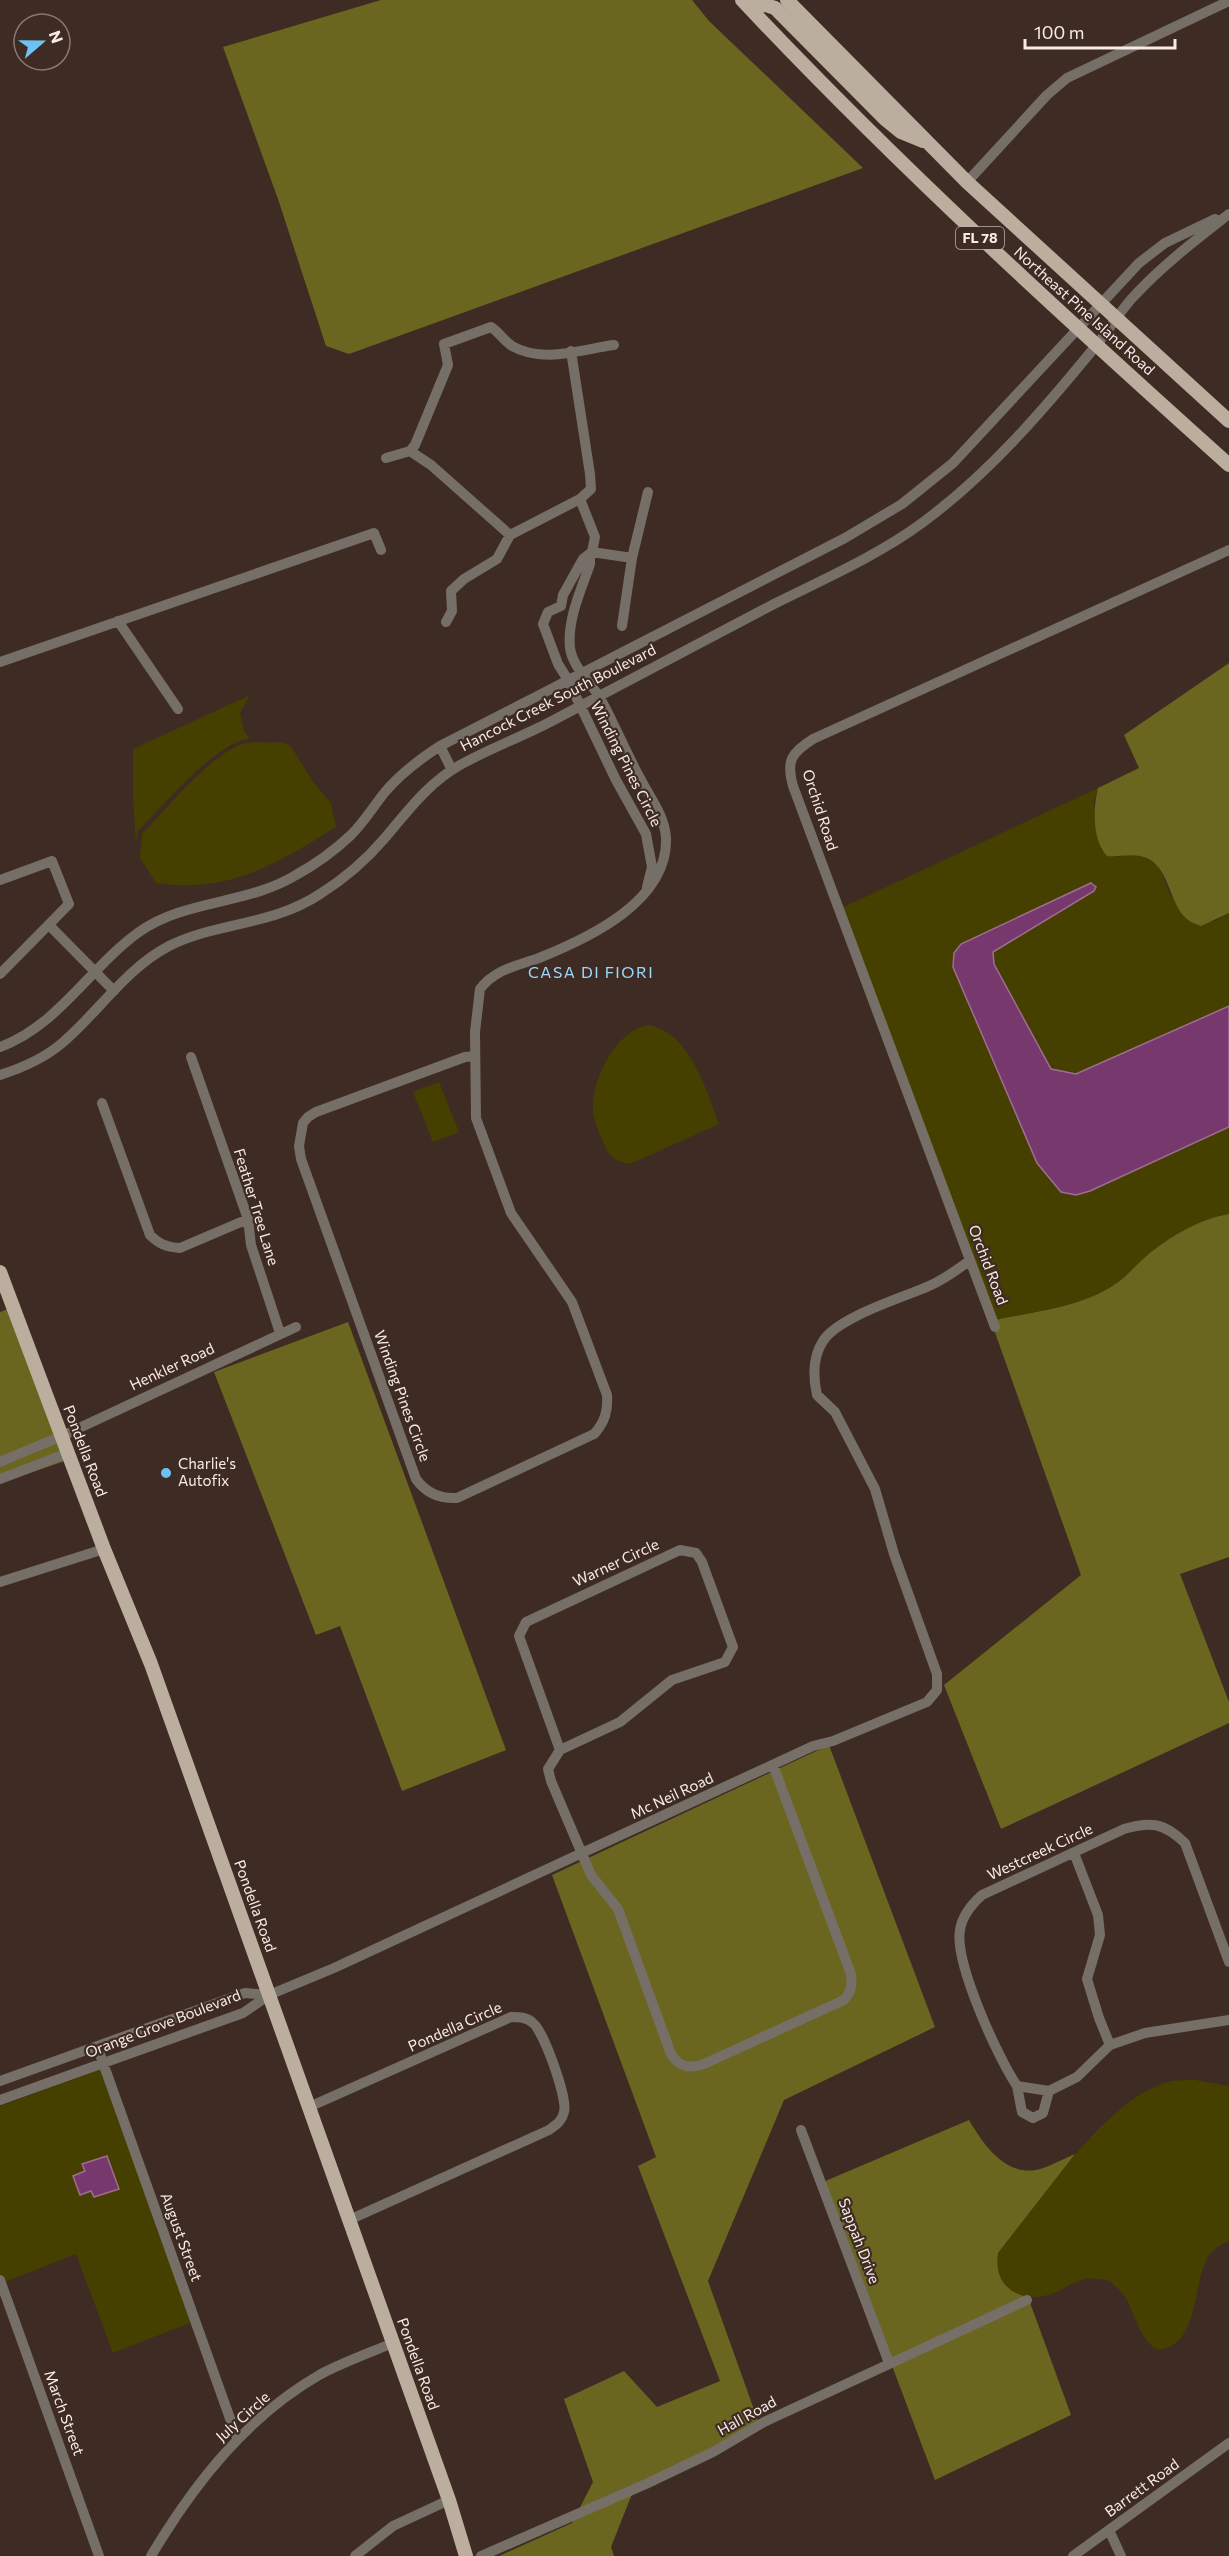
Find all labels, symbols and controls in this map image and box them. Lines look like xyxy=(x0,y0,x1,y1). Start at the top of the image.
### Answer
north arrow xyxy=(12,12,72,72)
scale bar xyxy=(1025,12,1175,50)
text: 100 m xyxy=(1034,21,1084,43)
text: N xyxy=(46,28,68,46)
road number: FL 78 xyxy=(956,227,1004,249)
street label: Northeast Pine Island Road xyxy=(1011,242,1159,378)
street label: Hancock Creek South Boulevard xyxy=(457,640,658,754)
street label: Winding Pines Circle xyxy=(587,698,666,829)
street label: Orchid Road xyxy=(799,767,843,853)
district label: CASA DI FIORI xyxy=(528,962,654,981)
street label: Feather Tree Lane xyxy=(231,1146,283,1267)
street label: Orchid Road xyxy=(965,1222,1012,1307)
street label: Winding Pines Circle xyxy=(371,1328,435,1464)
street label: Henkler Road xyxy=(126,1339,217,1394)
street label: Pondella Road xyxy=(60,1402,112,1499)
place label: Charlie's Autofix xyxy=(178,1454,236,1489)
marker: Charlie's Autofix xyxy=(159,1466,173,1480)
street label: Warner Circle xyxy=(570,1534,661,1590)
street label: Mc Neil Road xyxy=(627,1768,716,1822)
street label: Westcreek Circle xyxy=(984,1819,1095,1883)
street label: Pondella Road xyxy=(231,1857,281,1954)
street label: Orange Grove Boulevard xyxy=(82,1985,243,2061)
street label: Pondella Circle xyxy=(405,1997,504,2055)
street label: August Street xyxy=(158,2190,206,2284)
street label: Sappah Drive xyxy=(835,2195,884,2286)
street label: Pondella Road xyxy=(394,2315,444,2412)
street label: March Street xyxy=(41,2368,89,2458)
street label: July Circle xyxy=(212,2387,273,2445)
street label: Hall Road xyxy=(714,2392,779,2439)
street label: Barrett Road xyxy=(1101,2454,1182,2520)

